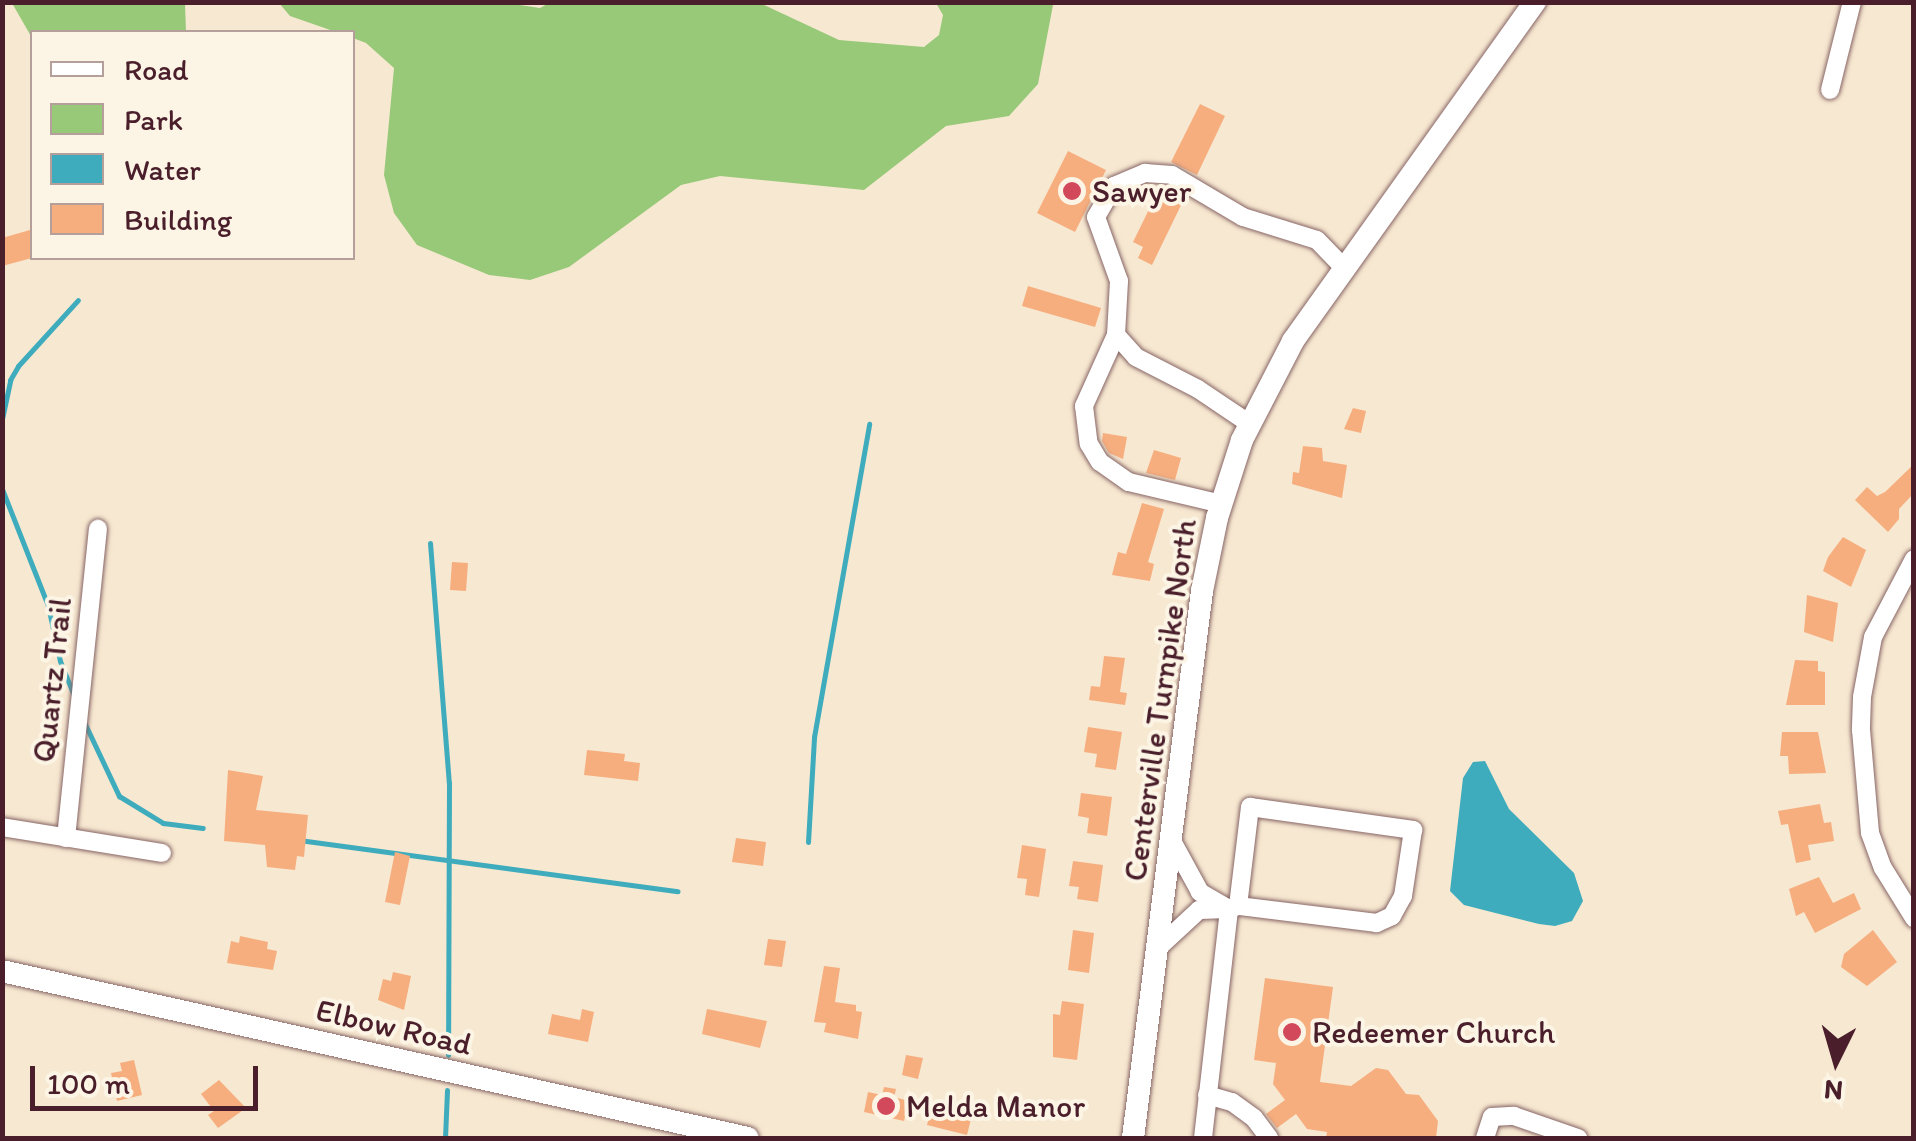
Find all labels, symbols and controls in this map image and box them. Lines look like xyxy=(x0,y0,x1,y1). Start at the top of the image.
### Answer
legend xyxy=(30,30,355,260)
text: Road xyxy=(124,51,189,88)
text: Park xyxy=(124,101,183,138)
text: Water xyxy=(124,151,201,188)
place label: Sawyer xyxy=(1092,172,1191,210)
marker: Sawyer xyxy=(1061,180,1083,202)
text: Building xyxy=(124,201,232,238)
street label: Centerville Turnpike North xyxy=(1116,517,1204,883)
street label: Quartz Trail xyxy=(24,596,80,764)
street label: Elbow Road xyxy=(313,991,475,1063)
north arrow xyxy=(1786,1011,1886,1111)
place label: Redeemer Church xyxy=(1312,1013,1555,1051)
marker: Redeemer Church xyxy=(1281,1021,1303,1043)
scale bar xyxy=(35,1046,262,1108)
text: 100 m xyxy=(47,1065,130,1102)
text: N xyxy=(1822,1073,1844,1109)
place label: Melda Manor xyxy=(906,1087,1084,1125)
marker: Melda Manor xyxy=(875,1095,897,1117)

